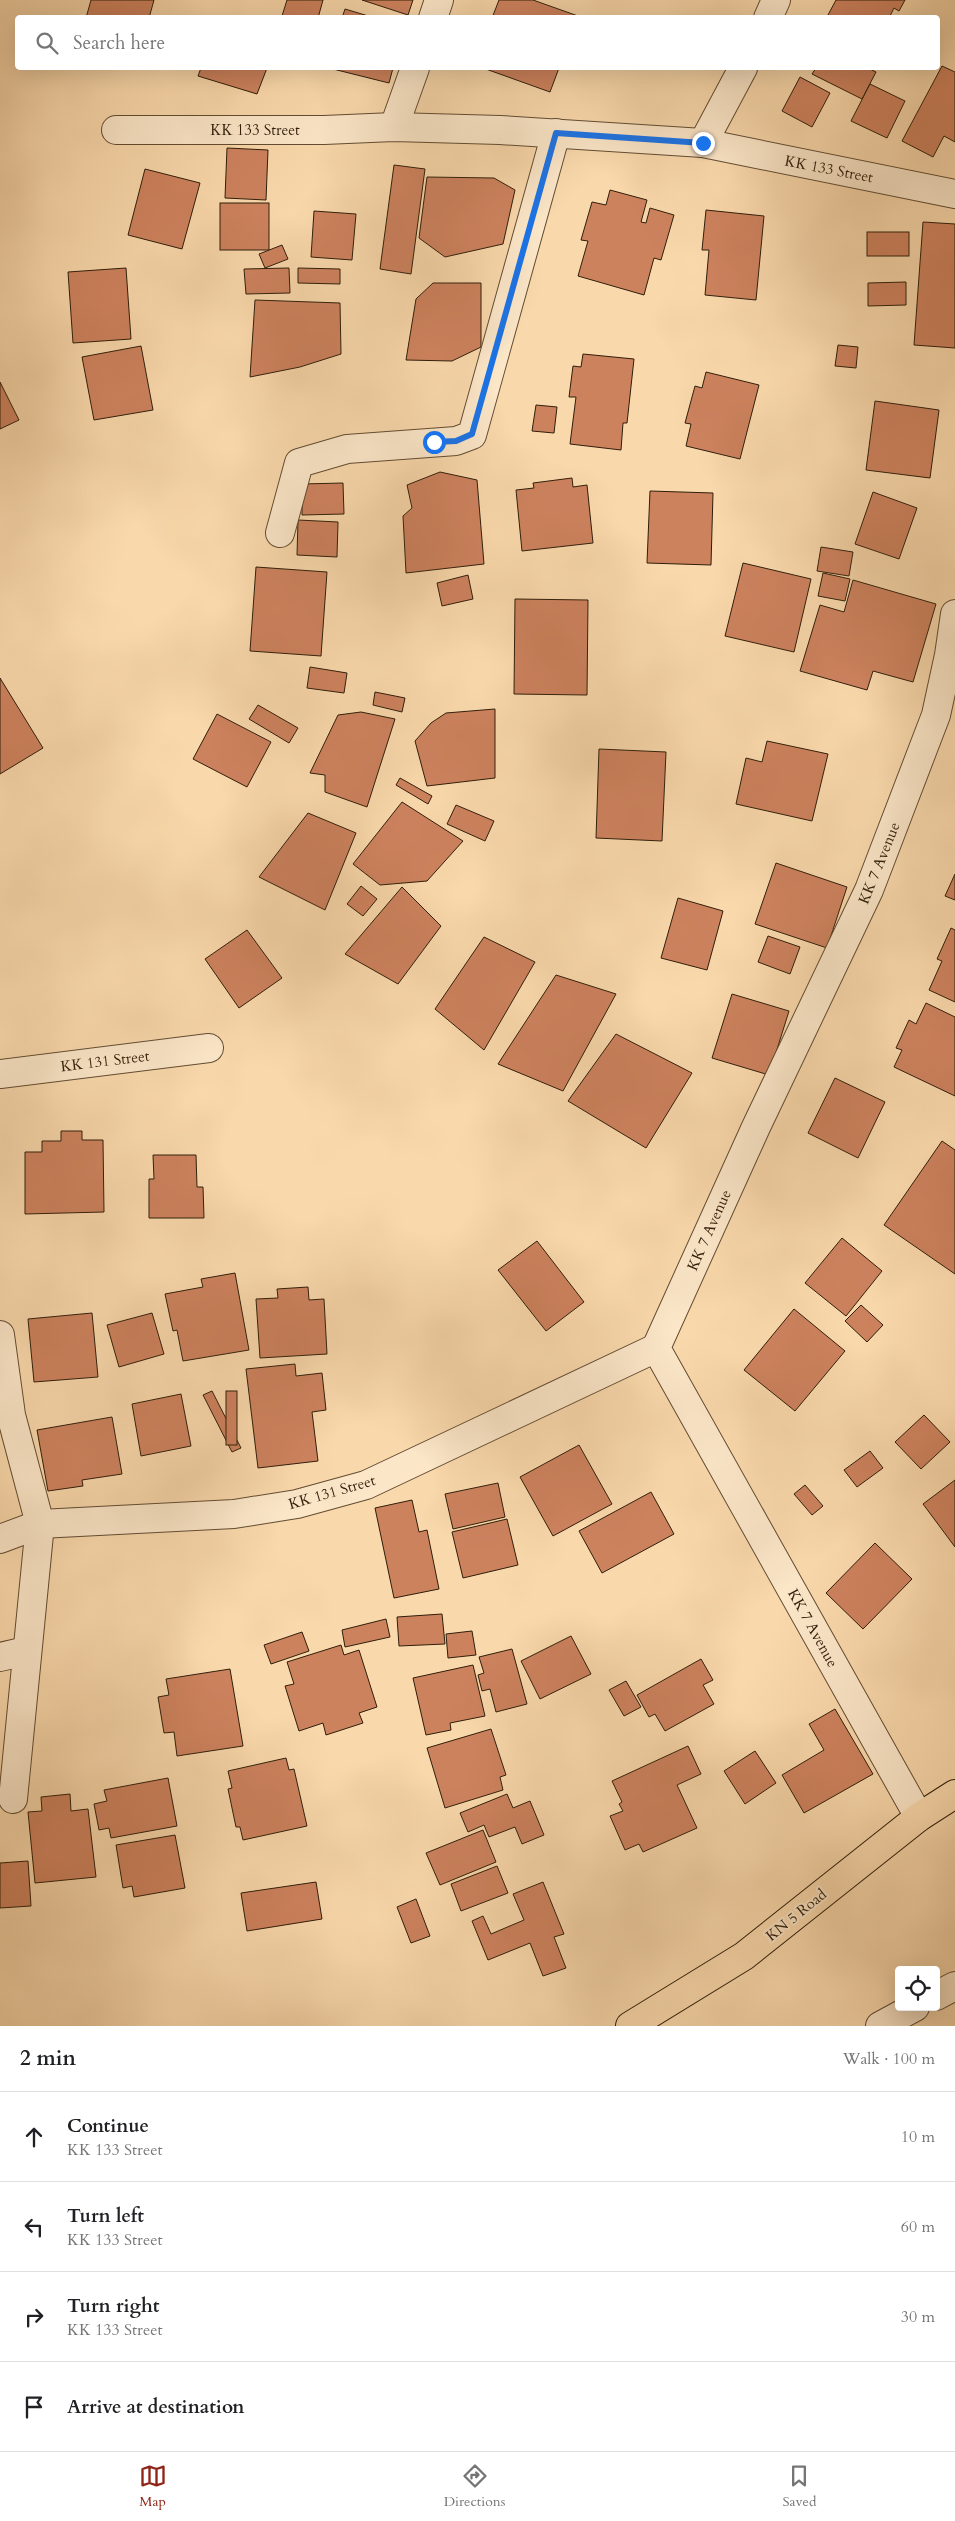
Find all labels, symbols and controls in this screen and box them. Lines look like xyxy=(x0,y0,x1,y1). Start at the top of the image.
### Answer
search box xyxy=(15,15,940,70)
icon: search xyxy=(33,29,61,57)
text: Search here xyxy=(73,30,165,56)
street label: KK 133 Street xyxy=(210,120,300,140)
route end xyxy=(692,132,715,155)
street label: KK 133 Street xyxy=(783,151,875,187)
route start xyxy=(423,431,446,454)
street label: KK 7 Avenue xyxy=(853,819,905,907)
street label: KK 131 Street xyxy=(59,1046,151,1076)
street label: KK 7 Avenue xyxy=(682,1186,736,1274)
street label: KK 131 Street xyxy=(286,1470,378,1514)
street label: KK 7 Avenue xyxy=(783,1585,843,1671)
street label: KN 5 Road xyxy=(761,1884,831,1946)
map controls xyxy=(895,1966,940,2011)
button: locate xyxy=(895,1966,940,2011)
text: 2 min xyxy=(20,2044,76,2073)
text: Walk · 100 m xyxy=(843,2048,935,2070)
text: Continue xyxy=(67,2113,149,2139)
icon: ahead xyxy=(20,2123,48,2151)
text: 10 m xyxy=(901,2126,935,2148)
text: KK 133 Street xyxy=(67,2139,162,2161)
text: Turn left xyxy=(67,2203,144,2229)
icon: left xyxy=(20,2213,48,2241)
text: 60 m xyxy=(901,2216,935,2238)
text: KK 133 Street xyxy=(67,2229,162,2251)
text: Turn right xyxy=(67,2293,159,2319)
icon: right xyxy=(20,2303,48,2331)
text: 30 m xyxy=(901,2306,935,2328)
text: KK 133 Street xyxy=(67,2319,162,2341)
icon: arrive xyxy=(20,2393,48,2421)
text: Arrive at destination xyxy=(67,2394,244,2420)
tab: Map xyxy=(139,2462,167,2511)
tab: Directions xyxy=(444,2462,505,2511)
tab: Saved xyxy=(782,2462,816,2511)

